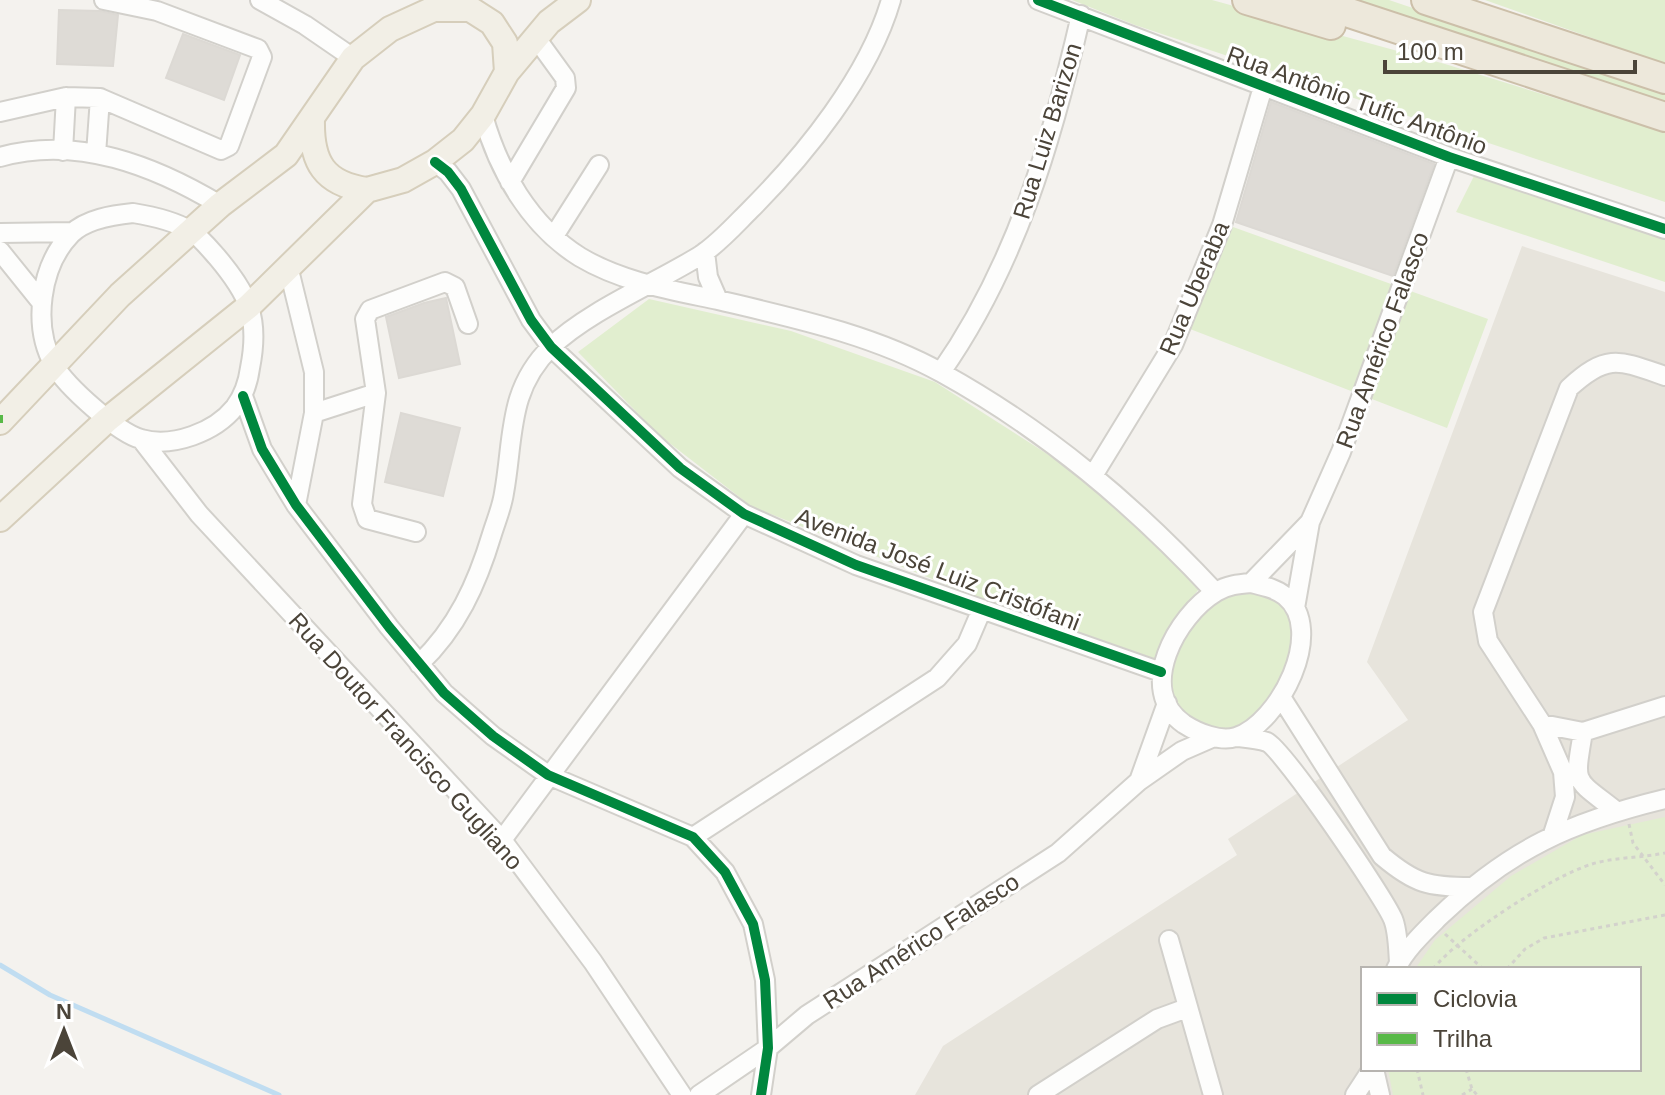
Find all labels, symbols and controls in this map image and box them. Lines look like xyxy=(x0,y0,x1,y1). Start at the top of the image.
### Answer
scale bar xyxy=(1385,24,1635,74)
text: 100 m xyxy=(1397,38,1464,65)
street label: Rua Luiz Barizon xyxy=(1007,40,1087,222)
street label: Rua Antônio Tufic Antônio xyxy=(1223,40,1491,160)
street label: Rua Uberaba xyxy=(1154,216,1235,359)
street label: Rua Américo Falasco xyxy=(1330,228,1434,452)
street label: Avenida José Luiz Cristófani xyxy=(792,502,1084,636)
street label: Rua Doutor Francisco Gugliano xyxy=(283,607,529,875)
street label: Rua Américo Falasco xyxy=(818,868,1024,1014)
legend xyxy=(1361,967,1641,1071)
text: Ciclovia xyxy=(1433,985,1518,1012)
north arrow xyxy=(24,991,104,1071)
text: N xyxy=(56,999,72,1024)
text: Trilha xyxy=(1433,1025,1493,1052)

